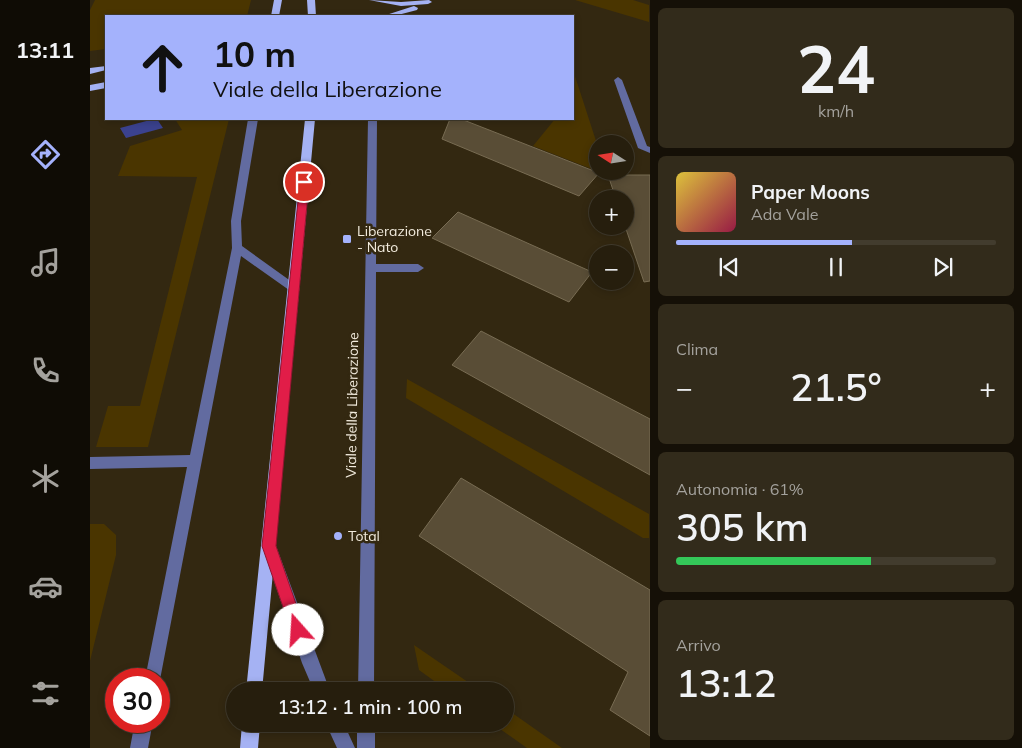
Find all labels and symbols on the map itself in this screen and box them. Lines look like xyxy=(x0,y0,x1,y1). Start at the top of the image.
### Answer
north arrow xyxy=(589,135,634,180)
pin xyxy=(283,161,325,203)
place label: Liberazione - Nato xyxy=(357,222,432,256)
marker: Liberazione - Nato xyxy=(341,233,353,245)
street label: Viale della Liberazione xyxy=(342,332,362,478)
place label: Total xyxy=(348,527,380,545)
marker: Total xyxy=(332,530,344,542)
position arrow xyxy=(271,603,323,655)
speed limit sign: 30 xyxy=(105,668,170,733)

